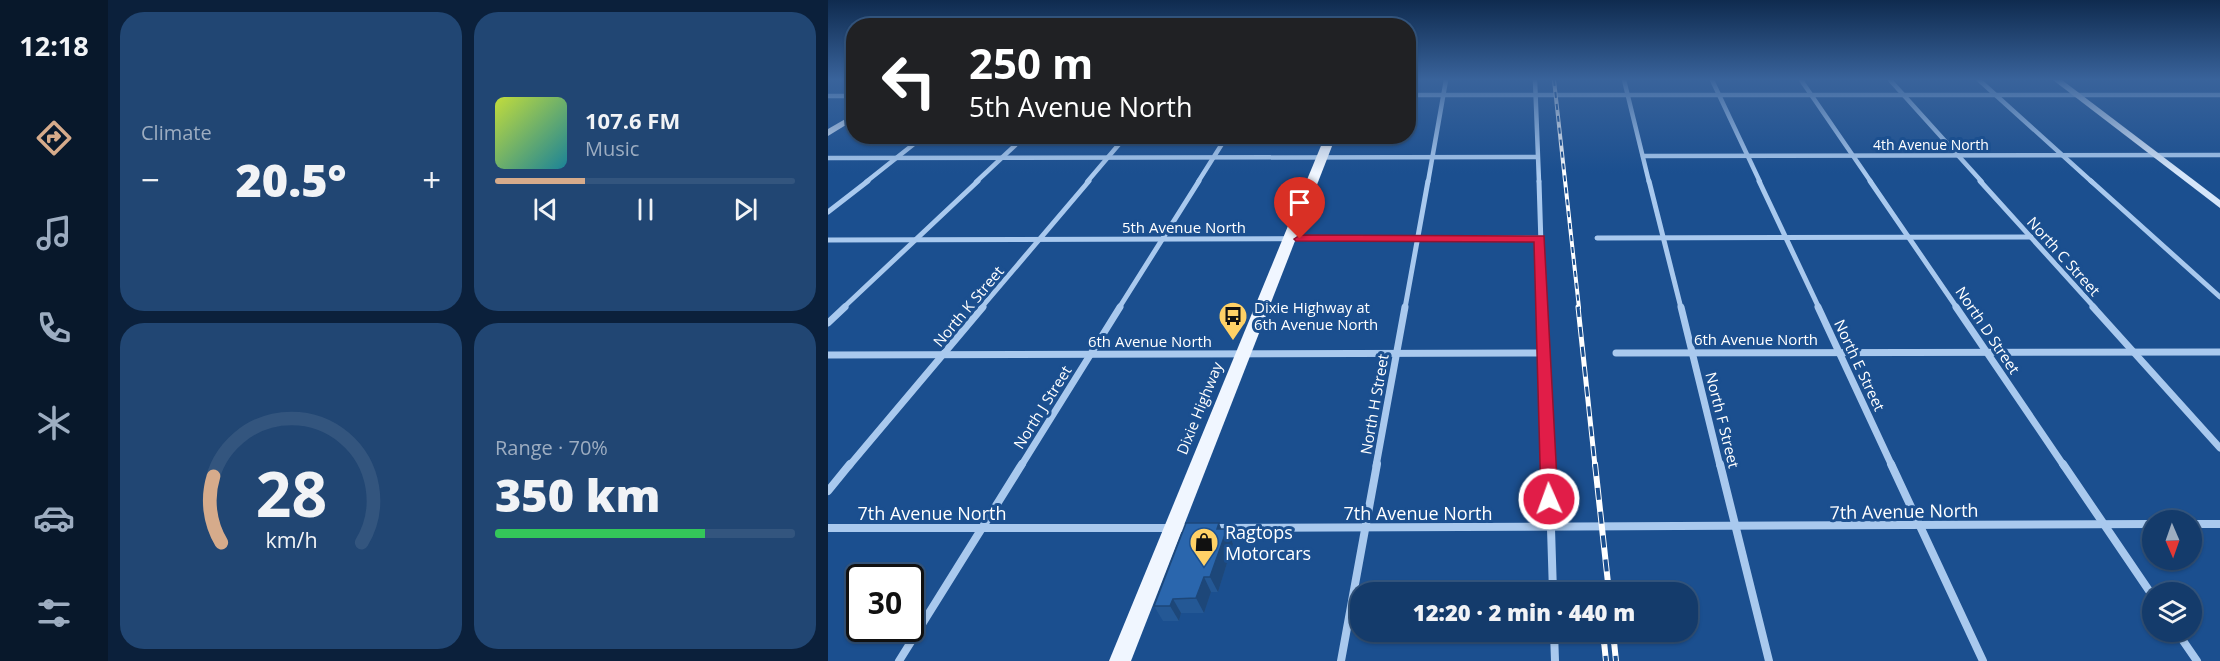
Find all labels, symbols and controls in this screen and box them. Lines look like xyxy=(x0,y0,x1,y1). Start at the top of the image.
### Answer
text: 12:18 xyxy=(19,27,89,64)
text: 250 m xyxy=(969,34,1093,91)
icon: left xyxy=(870,42,948,120)
text: 5th Avenue North xyxy=(969,88,1192,125)
text: 107.6 FM xyxy=(585,105,680,135)
icon: directions xyxy=(33,117,75,159)
text: Climate xyxy=(141,119,212,146)
text: Music xyxy=(585,135,639,162)
street label: 4th Avenue North xyxy=(1873,135,1989,154)
text: 20.5° xyxy=(235,149,347,210)
text: − xyxy=(141,157,160,202)
text: + xyxy=(422,157,441,202)
pin xyxy=(1274,177,1325,239)
icon: arrive xyxy=(1283,186,1316,219)
icon: previous xyxy=(529,193,562,226)
icon: pause xyxy=(629,193,662,226)
icon: next xyxy=(729,193,762,226)
icon: music xyxy=(33,212,75,254)
street label: North C Street xyxy=(2023,212,2105,300)
street label: 5th Avenue North xyxy=(1122,217,1246,237)
street label: North K Street xyxy=(928,261,1008,351)
street label: North D Street xyxy=(1951,282,2025,378)
place label: Dixie Highway at 6th Avenue North xyxy=(1254,297,1378,334)
bus stop icon: Dixie Highway at 6th Avenue North xyxy=(1217,300,1249,342)
icon: phone xyxy=(33,307,75,349)
street label: North E Street xyxy=(1830,316,1890,414)
street label: 6th Avenue North xyxy=(1694,329,1818,349)
street label: 6th Avenue North xyxy=(1088,331,1212,351)
street label: North H Street xyxy=(1355,352,1393,456)
street label: Dixie Highway xyxy=(1171,358,1227,457)
street label: North J Street xyxy=(1008,362,1076,452)
street label: North F Street xyxy=(1701,370,1745,470)
icon: climate xyxy=(33,402,75,444)
text: Range · 70% xyxy=(495,434,608,461)
text: 28 xyxy=(255,450,327,535)
text: 350 km xyxy=(495,464,660,525)
position arrow xyxy=(1517,467,1581,531)
icon: car xyxy=(33,497,75,539)
street label: 7th Avenue North xyxy=(1829,498,1979,524)
street label: 7th Avenue North xyxy=(858,501,1006,525)
street label: 7th Avenue North xyxy=(1344,501,1492,525)
north arrow xyxy=(2142,510,2202,570)
map controls xyxy=(2142,510,2202,642)
place label: Ragtops Motorcars xyxy=(1225,520,1311,565)
text: km/h xyxy=(265,525,317,554)
shop icon: Ragtops Motorcars xyxy=(1188,526,1220,568)
speed limit sign: 30 xyxy=(846,564,924,642)
button: layers xyxy=(2142,582,2202,642)
icon: filters xyxy=(33,592,75,634)
text: 12:20 · 2 min · 440 m xyxy=(1413,597,1635,627)

